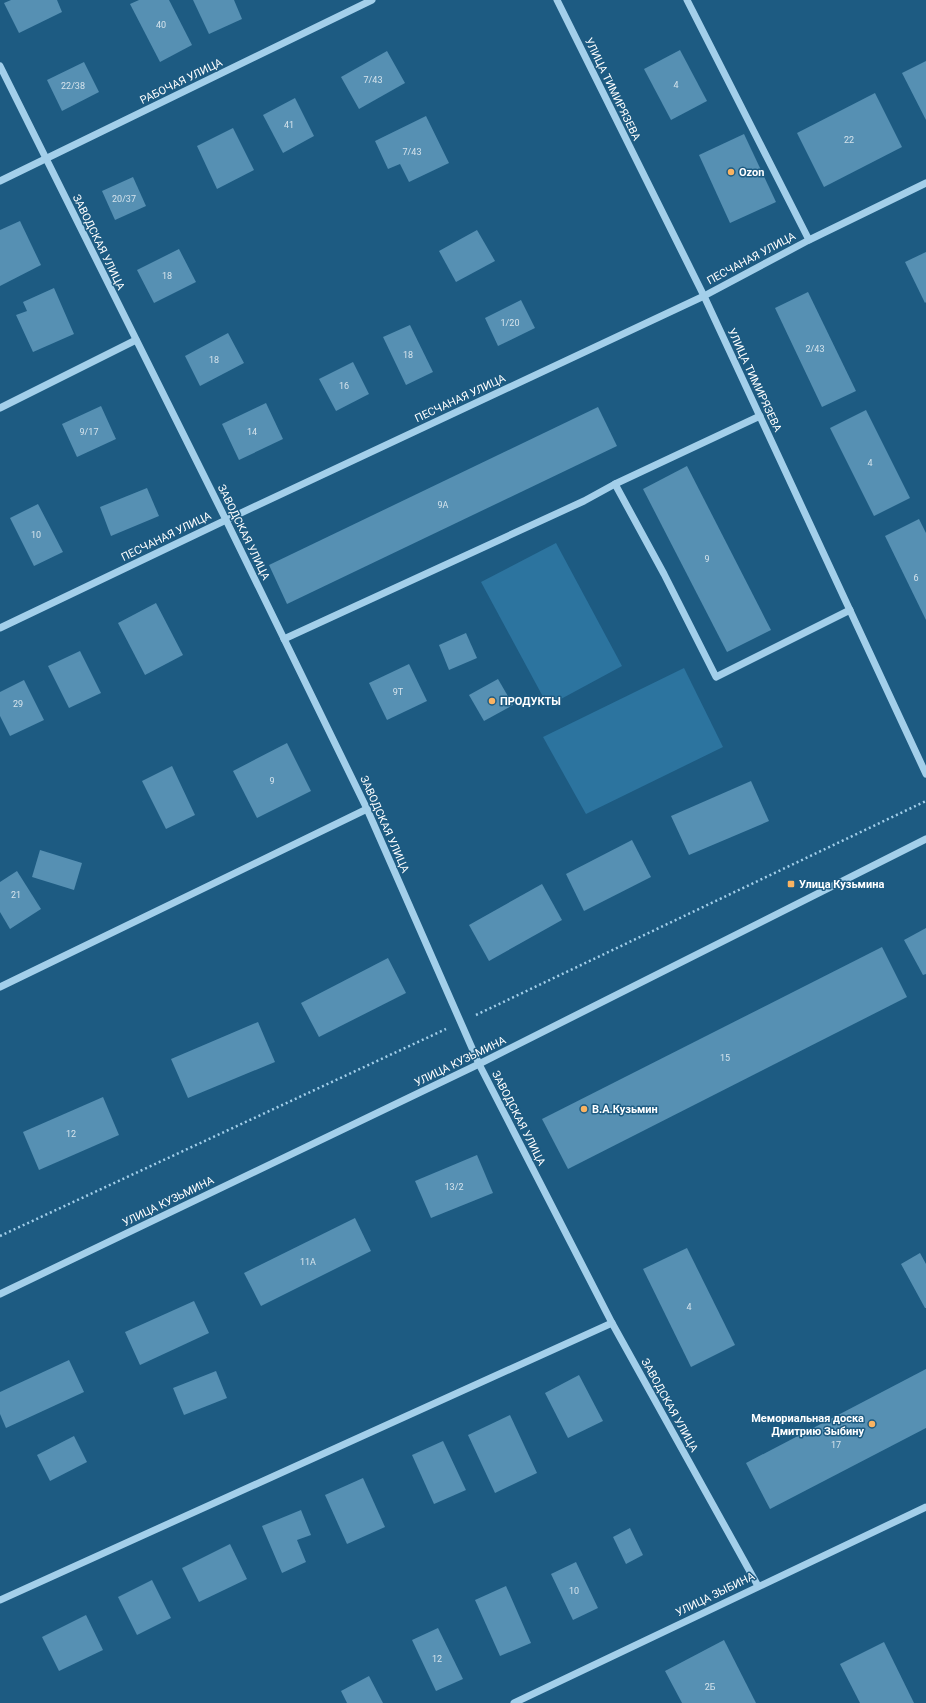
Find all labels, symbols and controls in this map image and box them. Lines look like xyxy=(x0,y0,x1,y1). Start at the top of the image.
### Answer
house number: 40 xyxy=(156,20,166,30)
street label: УЛИЦА ТИМИРЯЗЕВА xyxy=(582,36,643,143)
street label: РАБОЧАЯ УЛИЦА xyxy=(138,56,225,107)
house number: 7/43 xyxy=(364,75,382,85)
house number: 4 xyxy=(673,80,679,90)
house number: 22/38 xyxy=(61,81,85,91)
house number: 41 xyxy=(284,120,294,130)
house number: 22 xyxy=(844,135,854,145)
house number: 7/43 xyxy=(403,147,421,157)
place label: Ozon xyxy=(739,166,764,179)
marker: Ozon xyxy=(726,167,736,177)
street label: ЗАВОДСКАЯ УЛИЦА xyxy=(70,192,128,293)
house number: 20/37 xyxy=(112,194,136,204)
street label: ПЕСЧАНАЯ УЛИЦА xyxy=(705,229,798,287)
house number: 18 xyxy=(162,271,172,281)
house number: 1/20 xyxy=(501,318,519,328)
street label: УЛИЦА ТИМИРЯЗЕВА xyxy=(725,326,785,435)
house number: 2/43 xyxy=(806,344,824,354)
house number: 18 xyxy=(403,350,413,360)
house number: 18 xyxy=(209,355,219,365)
street label: ПЕСЧАНАЯ УЛИЦА xyxy=(413,371,508,425)
house number: 16 xyxy=(339,381,349,391)
house number: 9/17 xyxy=(80,427,98,437)
house number: 14 xyxy=(247,427,257,437)
house number: 4 xyxy=(867,458,873,468)
street label: ЗАВОДСКАЯ УЛИЦА xyxy=(215,482,273,583)
house number: 9А xyxy=(438,500,449,510)
street label: ПЕСЧАНАЯ УЛИЦА xyxy=(119,509,214,564)
house number: 10 xyxy=(31,530,41,540)
house number: 9 xyxy=(704,554,710,564)
house number: 6 xyxy=(913,573,919,583)
house number: 9Т xyxy=(393,687,404,697)
place label: ПРОДУКТЫ xyxy=(500,695,561,708)
marker: ПРОДУКТЫ xyxy=(487,696,497,706)
house number: 29 xyxy=(13,699,23,709)
street label: ЗАВОДСКАЯ УЛИЦА xyxy=(357,774,412,875)
house number: 9 xyxy=(269,776,275,786)
place label: Улица Кузьмина xyxy=(799,878,884,891)
marker: Улица Кузьмина xyxy=(786,879,796,889)
house number: 21 xyxy=(11,890,21,900)
street label: УЛИЦА КУЗЬМИНА xyxy=(412,1033,509,1089)
house number: 15 xyxy=(720,1053,730,1063)
street label: ЗАВОДСКАЯ УЛИЦА xyxy=(489,1069,549,1169)
place label: В.А.Кузьмин xyxy=(592,1103,658,1116)
marker: В.А.Кузьмин xyxy=(579,1104,589,1114)
house number: 12 xyxy=(66,1129,76,1139)
street label: УЛИЦА КУЗЬМИНА xyxy=(120,1173,217,1229)
house number: 13/2 xyxy=(445,1182,463,1192)
house number: 11А xyxy=(300,1257,316,1267)
house number: 4 xyxy=(686,1302,692,1312)
street label: ЗАВОДСКАЯ УЛИЦА xyxy=(638,1356,701,1455)
place label: Мемориальная доска Дмитрию Зыбину xyxy=(751,1412,864,1438)
marker: Мемориальная доска Дмитрию Зыбину xyxy=(867,1419,877,1429)
house number: 17 xyxy=(831,1440,841,1450)
street label: УЛИЦА ЗЫБИНА xyxy=(674,1569,758,1619)
house number: 10 xyxy=(569,1586,579,1596)
house number: 12 xyxy=(432,1654,442,1664)
house number: 2Б xyxy=(705,1682,716,1692)

